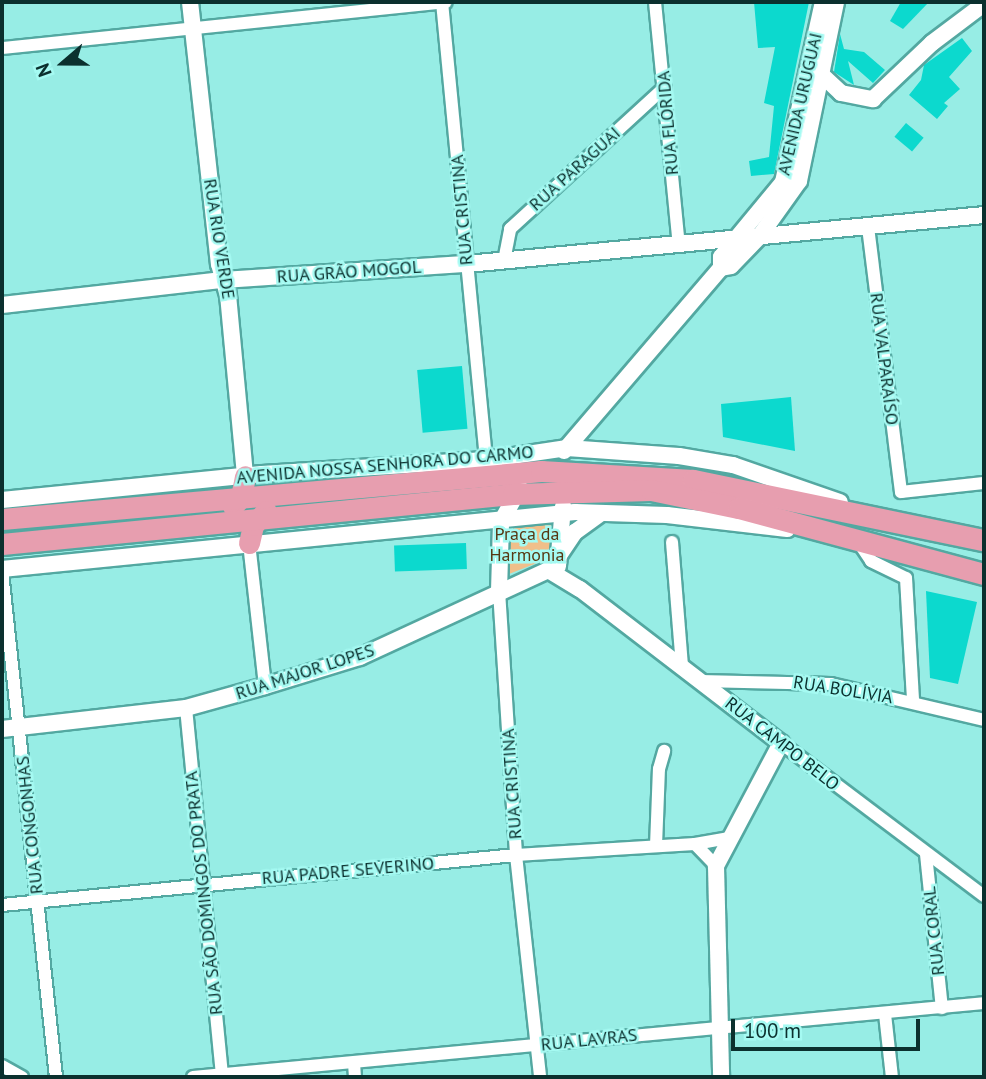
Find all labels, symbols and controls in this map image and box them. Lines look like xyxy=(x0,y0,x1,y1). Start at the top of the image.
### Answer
north arrow xyxy=(28,28,98,98)
street label: AVENIDA URUGUAI xyxy=(773,30,827,178)
text: N xyxy=(30,60,57,80)
street label: RUA FLÓRIDA xyxy=(653,70,683,176)
street label: RUA PARAGUAI xyxy=(525,122,625,216)
street label: RUA CRISTINA xyxy=(446,154,478,266)
street label: RUA RIO VERDE xyxy=(199,177,239,301)
street label: RUA GRÃO MOGOL xyxy=(276,256,422,288)
street label: RUA VALPARAÍSO xyxy=(865,291,903,427)
street label: AVENIDA NOSSA SENHORA DO CARMO xyxy=(235,441,535,489)
park label: Praça da Harmonia xyxy=(489,524,565,566)
street label: RUA MAJOR LOPES xyxy=(233,639,377,705)
street label: RUA BOLÍVIA xyxy=(791,671,895,709)
street label: RUA CAMPO BELO xyxy=(720,692,844,796)
street label: RUA CRISTINA xyxy=(497,728,527,840)
street label: RUA CONGONHAS xyxy=(12,754,48,896)
street label: RUA SÃO DOMINGOS DO PRATA xyxy=(180,770,228,1016)
street label: RUA PADRE SEVERINO xyxy=(261,853,435,889)
street label: RUA CORAL xyxy=(919,885,949,977)
scale bar xyxy=(734,1006,923,1050)
text: 100 m xyxy=(744,1017,801,1044)
street label: RUA LAVRAS xyxy=(539,1024,639,1056)

